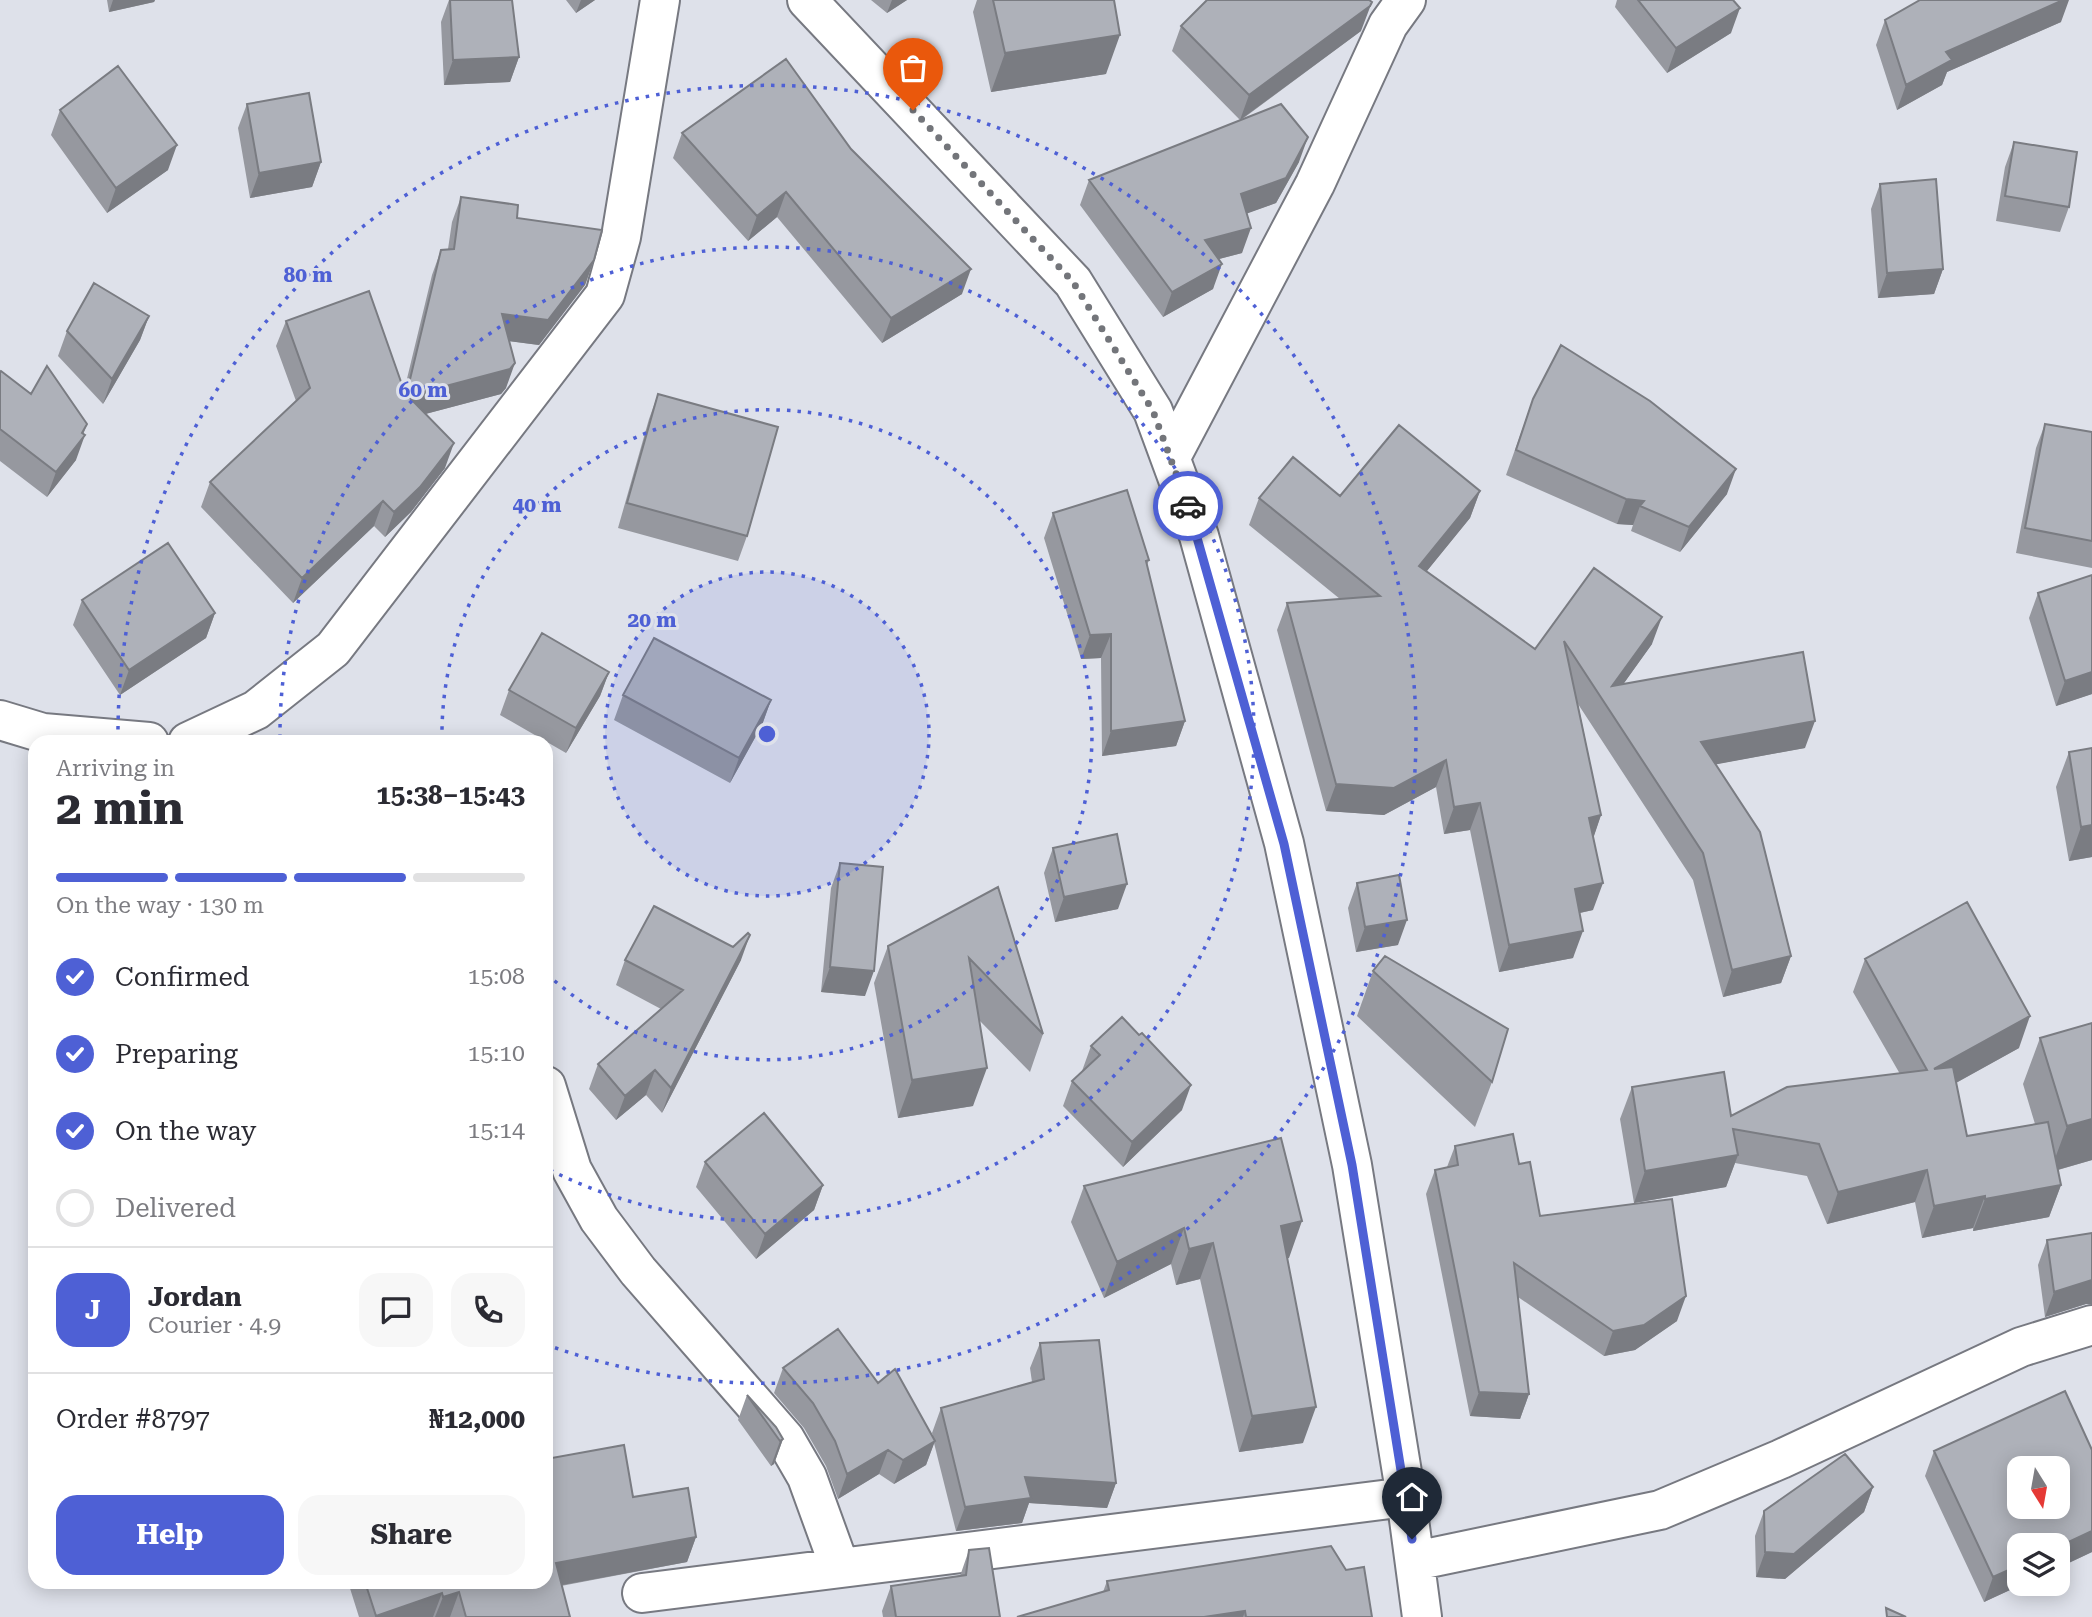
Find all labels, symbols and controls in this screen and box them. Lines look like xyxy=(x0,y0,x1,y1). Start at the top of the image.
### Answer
pin xyxy=(883,38,943,110)
icon: bag xyxy=(894,49,932,87)
text: 80 m xyxy=(283,263,333,287)
text: 60 m xyxy=(398,378,448,402)
courier xyxy=(1153,471,1223,541)
icon: car xyxy=(1169,487,1207,525)
text: 40 m xyxy=(512,493,562,517)
text: 20 m xyxy=(627,608,677,632)
centre of rings xyxy=(755,722,779,746)
text: Arriving in xyxy=(56,755,175,782)
text: 15:38–15:43 xyxy=(376,780,525,810)
text: 2 min xyxy=(56,781,184,835)
text: On the way · 130 m xyxy=(56,892,264,919)
icon: check xyxy=(56,958,94,996)
text: Confirmed xyxy=(115,962,250,992)
text: 15:08 xyxy=(468,963,525,990)
icon: check xyxy=(56,1035,94,1073)
text: Preparing xyxy=(115,1039,238,1069)
text: 15:10 xyxy=(468,1040,525,1067)
icon: check xyxy=(56,1112,94,1150)
text: On the way xyxy=(115,1116,256,1146)
text: 15:14 xyxy=(468,1117,525,1144)
text: Delivered xyxy=(115,1193,236,1223)
button: chat xyxy=(359,1273,433,1347)
button: phone xyxy=(451,1273,525,1347)
text: Jordan xyxy=(148,1282,242,1312)
text: J xyxy=(85,1295,101,1325)
text: Courier · 4.9 xyxy=(148,1312,281,1339)
text: Order #8797 xyxy=(56,1404,210,1434)
text: ₦12,000 xyxy=(429,1404,525,1434)
north arrow xyxy=(2007,1456,2070,1519)
map controls xyxy=(2007,1456,2070,1596)
pin xyxy=(1382,1467,1442,1539)
icon: home xyxy=(1393,1478,1431,1516)
button: Help xyxy=(56,1495,284,1575)
button: Share xyxy=(298,1495,525,1575)
button: layers xyxy=(2007,1533,2070,1596)

